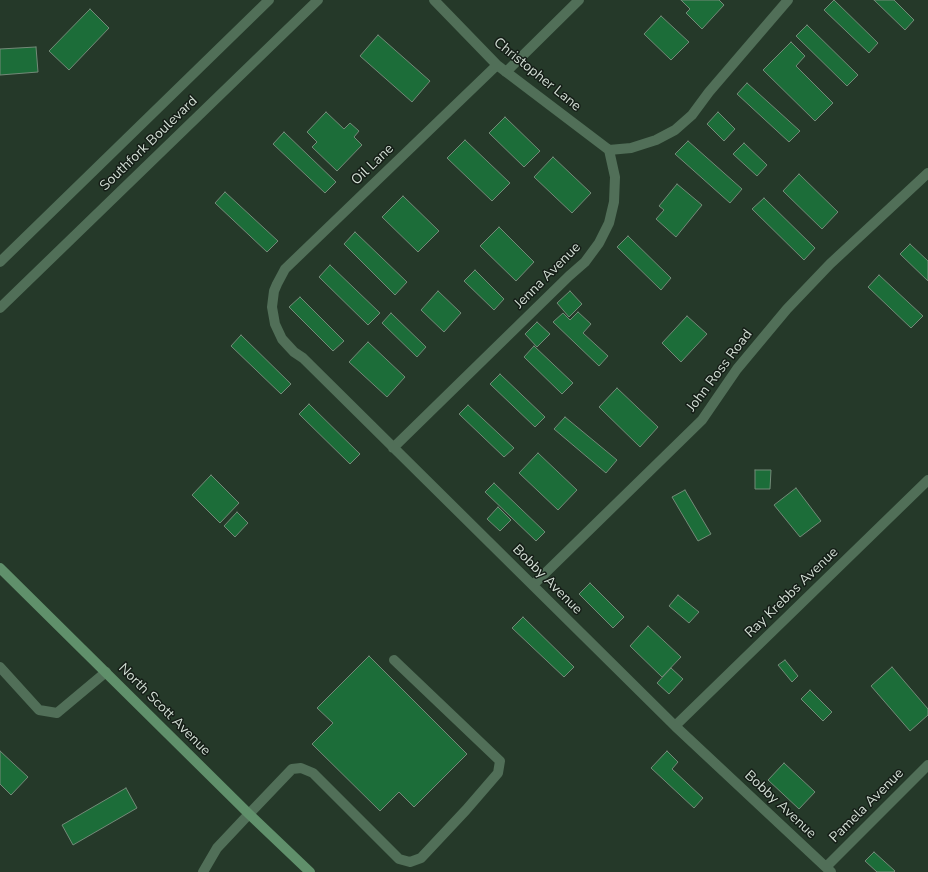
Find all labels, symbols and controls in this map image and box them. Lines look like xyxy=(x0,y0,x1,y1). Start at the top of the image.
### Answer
street label: Christopher Lane xyxy=(490,35,584,115)
street label: Southfork Boulevard xyxy=(97,93,201,195)
street label: Oil Lane xyxy=(348,141,398,189)
street label: Jenna Avenue xyxy=(511,239,585,313)
street label: John Ross Road xyxy=(684,327,756,415)
street label: Bobby Avenue xyxy=(509,542,585,618)
street label: Ray Krebbs Avenue xyxy=(742,544,842,642)
street label: North Scott Avenue xyxy=(114,660,214,760)
street label: Pamela Avenue xyxy=(826,765,908,847)
street label: Bobby Avenue xyxy=(741,768,819,842)

